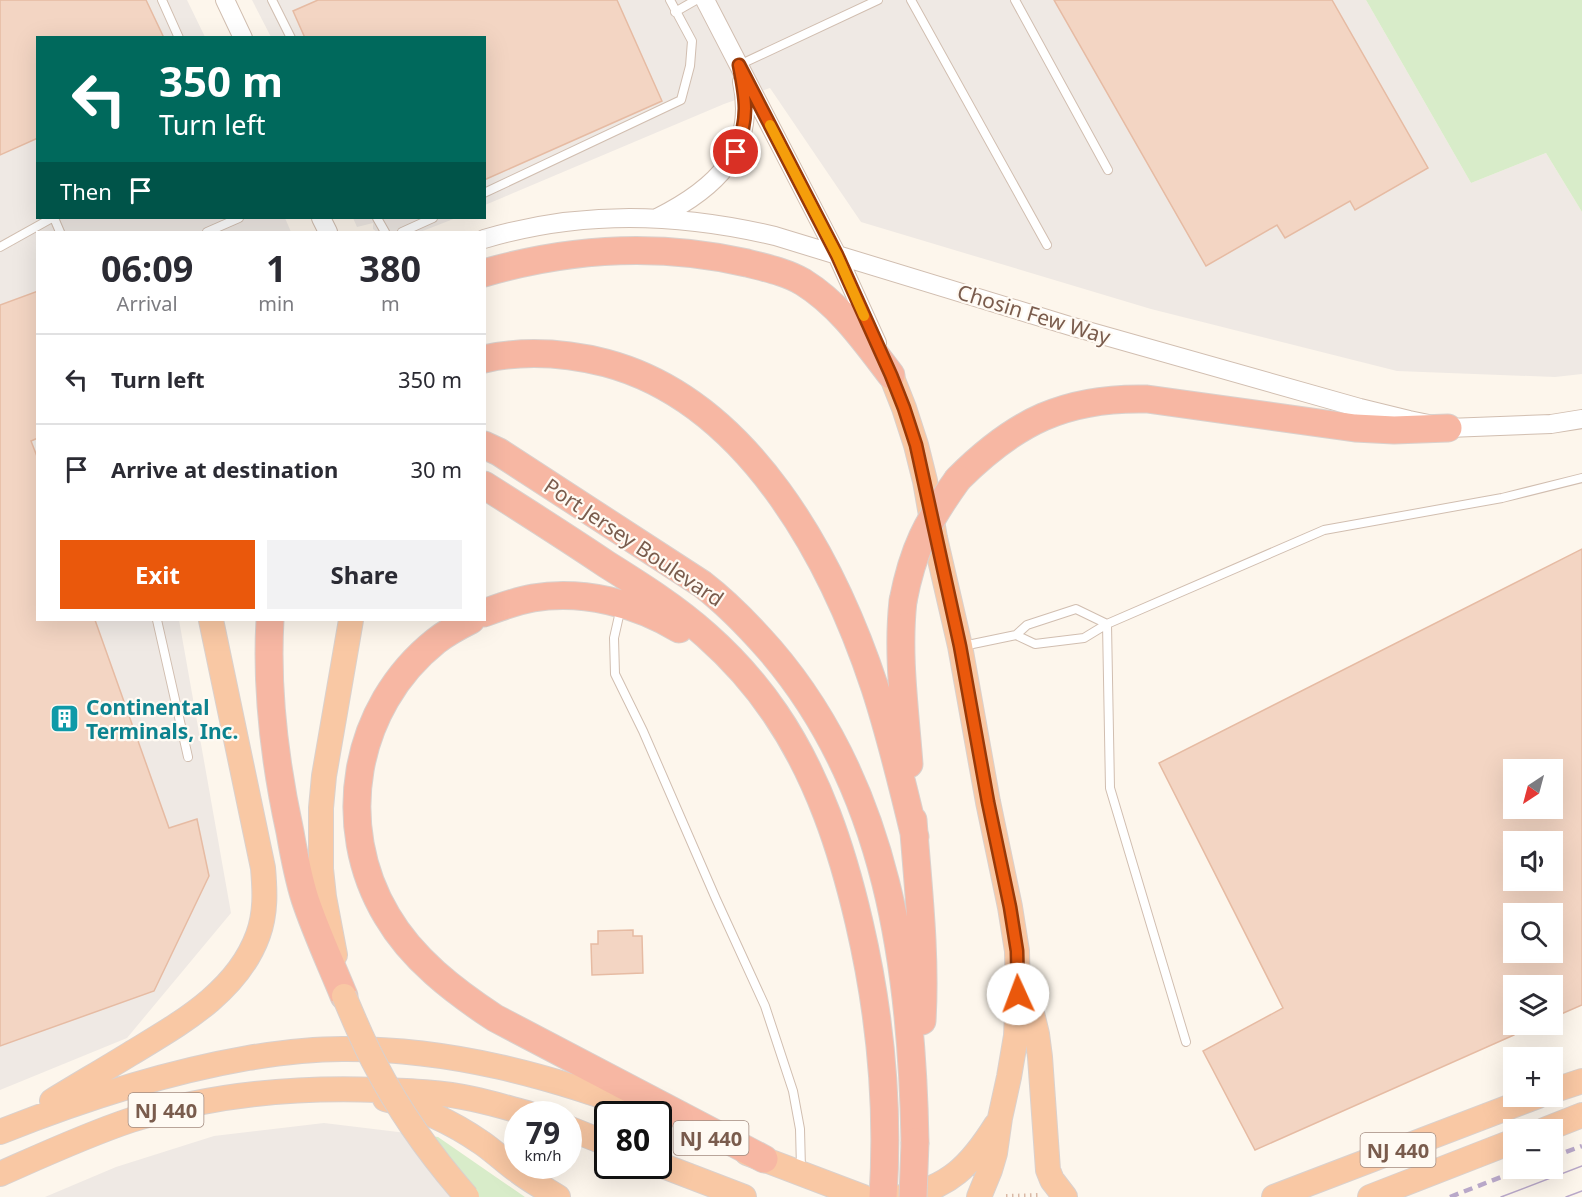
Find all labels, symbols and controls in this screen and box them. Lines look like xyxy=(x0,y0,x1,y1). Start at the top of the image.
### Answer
text: 350 m xyxy=(159,52,283,109)
icon: left xyxy=(60,60,138,138)
text: Turn left xyxy=(159,106,265,143)
pin xyxy=(710,126,761,177)
icon: arrive xyxy=(719,135,752,168)
icon: arrive xyxy=(124,174,157,207)
text: Then xyxy=(60,176,112,206)
text: 06:09 xyxy=(101,244,193,293)
text: 1 xyxy=(266,244,287,293)
text: 380 xyxy=(359,244,421,293)
street label: Chosin Few Way xyxy=(954,277,1114,351)
text: Arrival xyxy=(117,290,178,317)
text: min xyxy=(258,290,294,317)
text: m xyxy=(381,290,400,317)
icon: left xyxy=(60,363,93,396)
text: Turn left xyxy=(111,364,205,394)
text: 350 m xyxy=(398,364,462,394)
icon: arrive xyxy=(60,453,93,486)
text: Arrive at destination xyxy=(111,454,338,484)
text: 30 m xyxy=(411,454,462,484)
street label: Port Jersey Boulevard xyxy=(539,471,729,613)
button: Exit xyxy=(60,540,255,609)
button: Share xyxy=(267,540,462,609)
place label: Continental Terminals, Inc. xyxy=(86,693,238,745)
building icon: Continental Terminals, Inc. xyxy=(49,703,81,735)
north arrow xyxy=(1503,759,1563,819)
map controls xyxy=(1503,759,1563,1179)
button: sound xyxy=(1503,831,1563,891)
button: search xyxy=(1503,903,1563,963)
position arrow xyxy=(986,962,1050,1026)
button: layers xyxy=(1503,975,1563,1035)
button: + xyxy=(1503,1047,1563,1107)
road number: NJ 440 xyxy=(128,1093,204,1127)
speed limit sign: 80 xyxy=(594,1101,672,1179)
text: 79 xyxy=(526,1112,560,1153)
button: − xyxy=(1503,1119,1563,1179)
road number: NJ 440 xyxy=(674,1121,748,1155)
road number: NJ 440 xyxy=(1360,1133,1436,1167)
text: km/h xyxy=(525,1145,561,1165)

